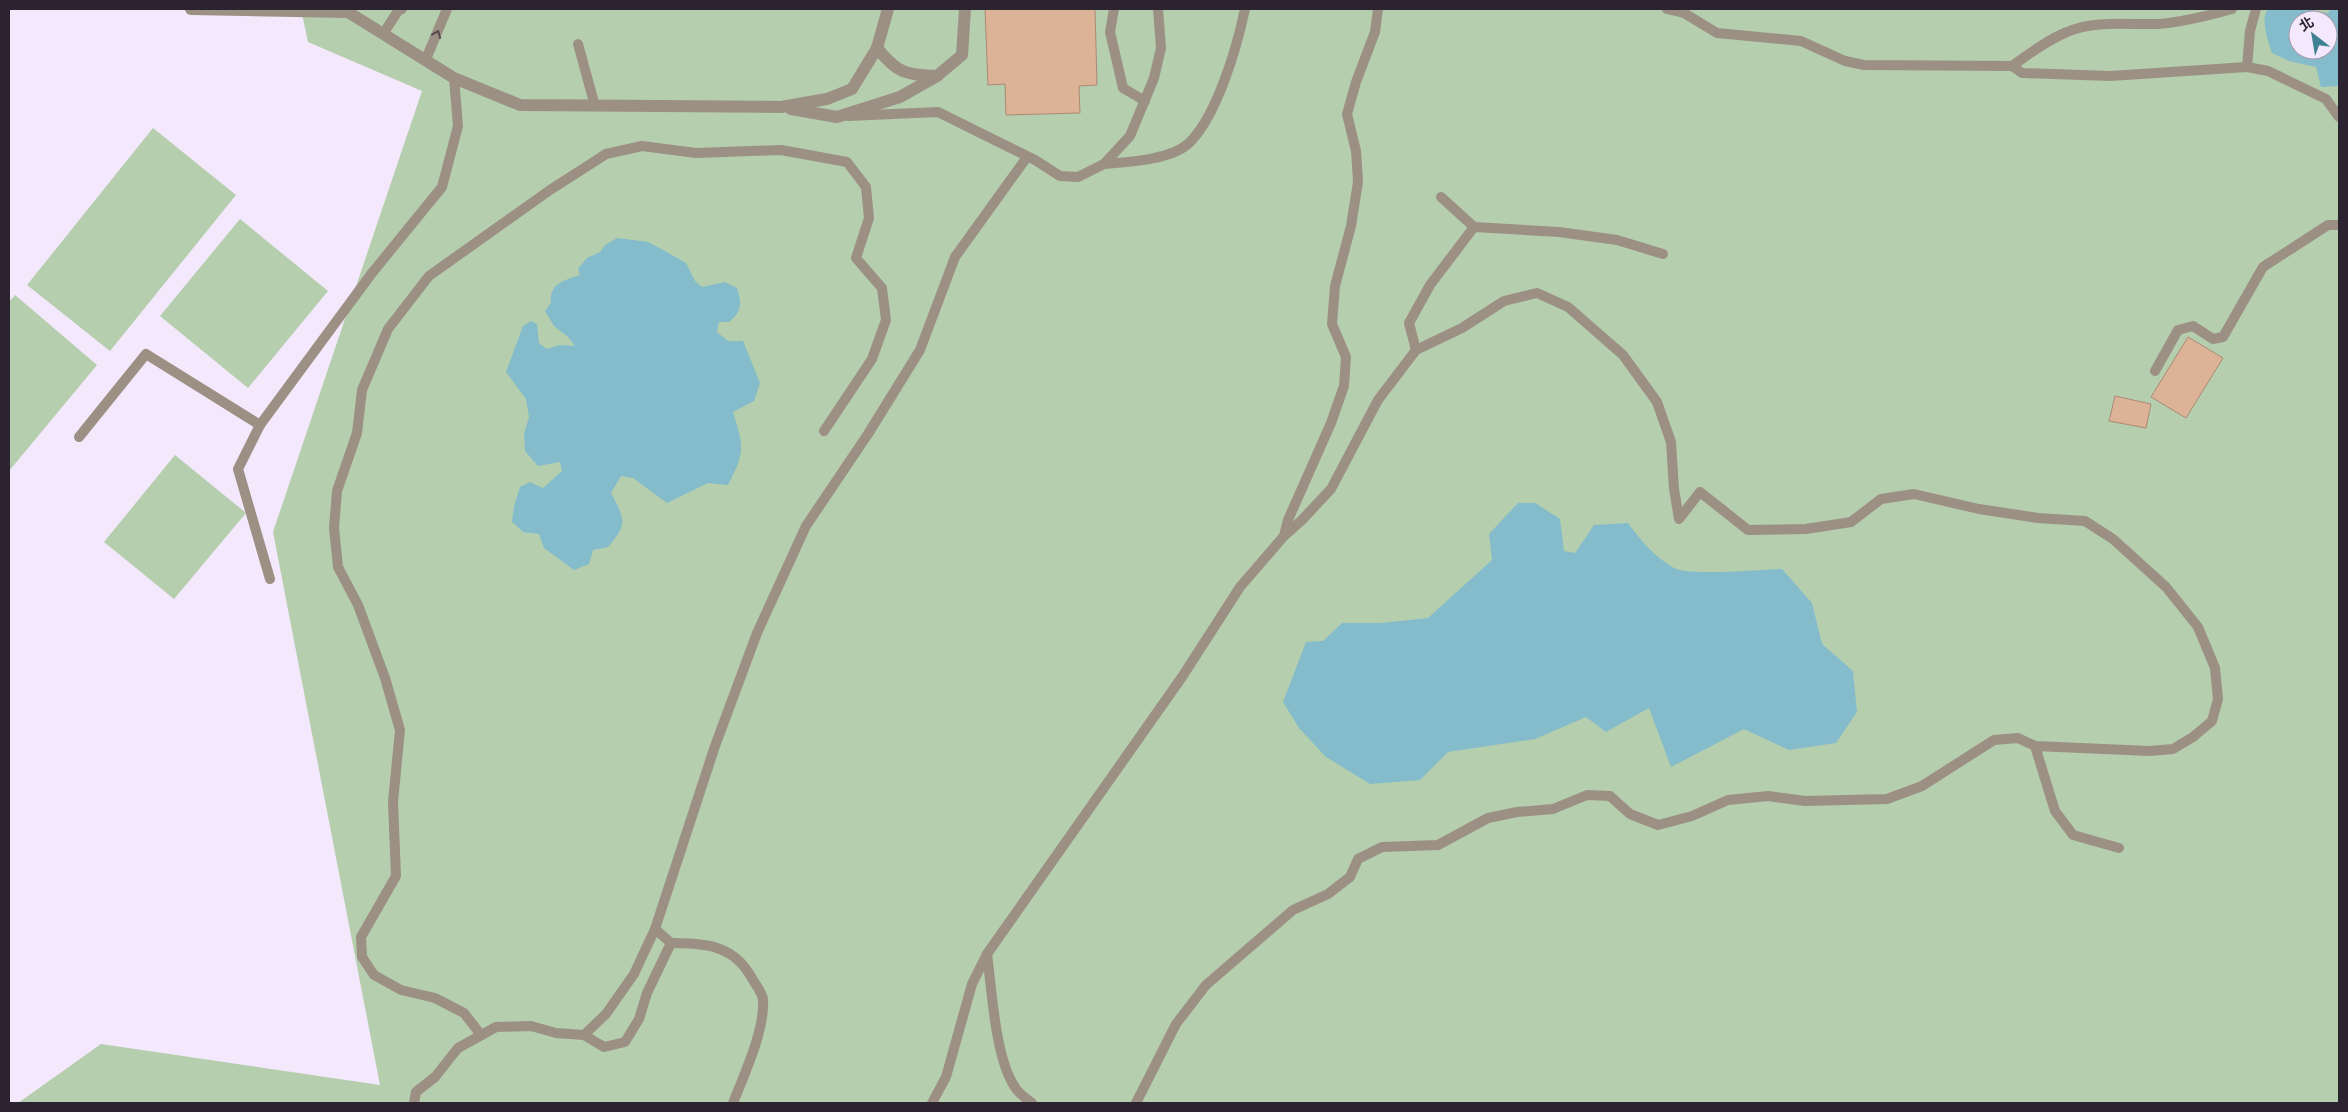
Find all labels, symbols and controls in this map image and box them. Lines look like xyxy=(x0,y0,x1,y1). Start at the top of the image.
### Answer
north arrow xyxy=(2288,10,2338,60)
text: 北 xyxy=(2295,12,2317,35)
one-way arrow xyxy=(430,30,441,39)

